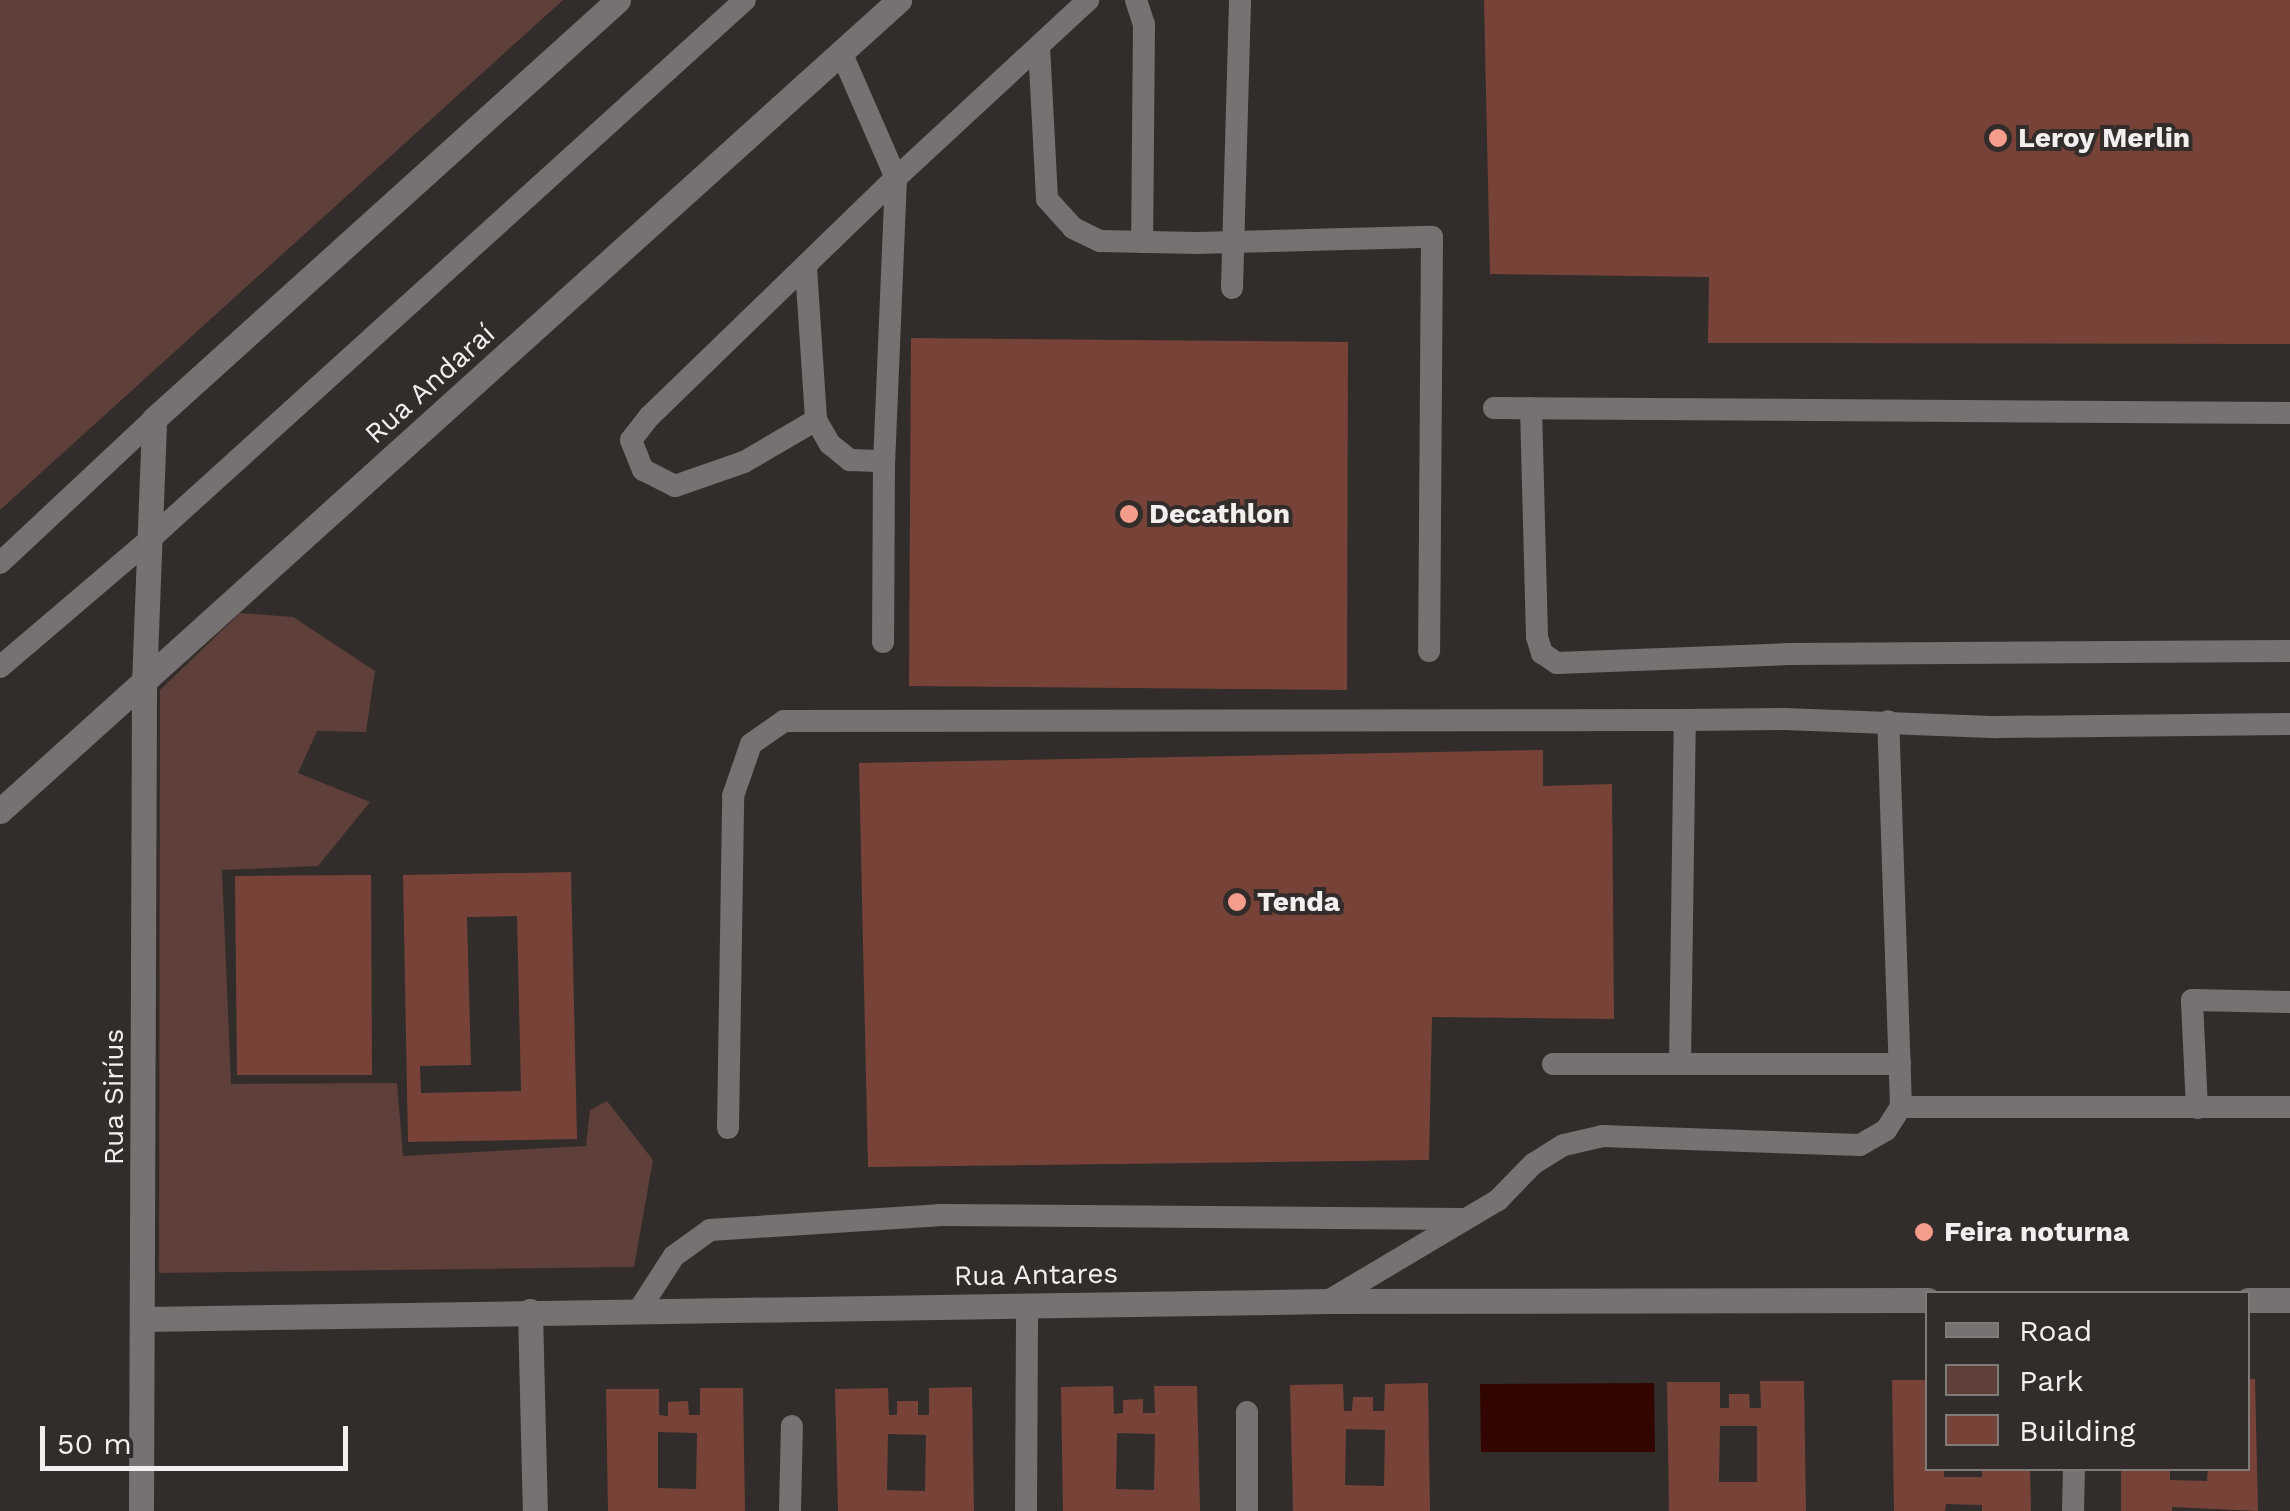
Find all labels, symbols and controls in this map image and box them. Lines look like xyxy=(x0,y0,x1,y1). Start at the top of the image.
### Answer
place label: Leroy Merlin xyxy=(2018,121,2191,155)
marker: Leroy Merlin xyxy=(1987,127,2009,149)
street label: Rua Andaraí xyxy=(358,316,502,452)
place label: Decathlon xyxy=(1149,497,1290,531)
marker: Decathlon xyxy=(1118,503,1140,525)
place label: Tenda xyxy=(1257,885,1340,919)
marker: Tenda xyxy=(1226,891,1248,913)
street label: Rua Siríus xyxy=(97,1028,131,1166)
place label: Feira noturna xyxy=(1944,1215,2129,1249)
marker: Feira noturna xyxy=(1913,1221,1935,1243)
street label: Rua Antares xyxy=(953,1257,1119,1293)
legend xyxy=(1925,1291,2250,1471)
text: Road xyxy=(2019,1313,2092,1348)
text: Park xyxy=(2019,1363,2084,1398)
scale bar xyxy=(45,1406,352,1468)
text: Building xyxy=(2019,1413,2136,1448)
text: 50 m xyxy=(57,1426,132,1461)

